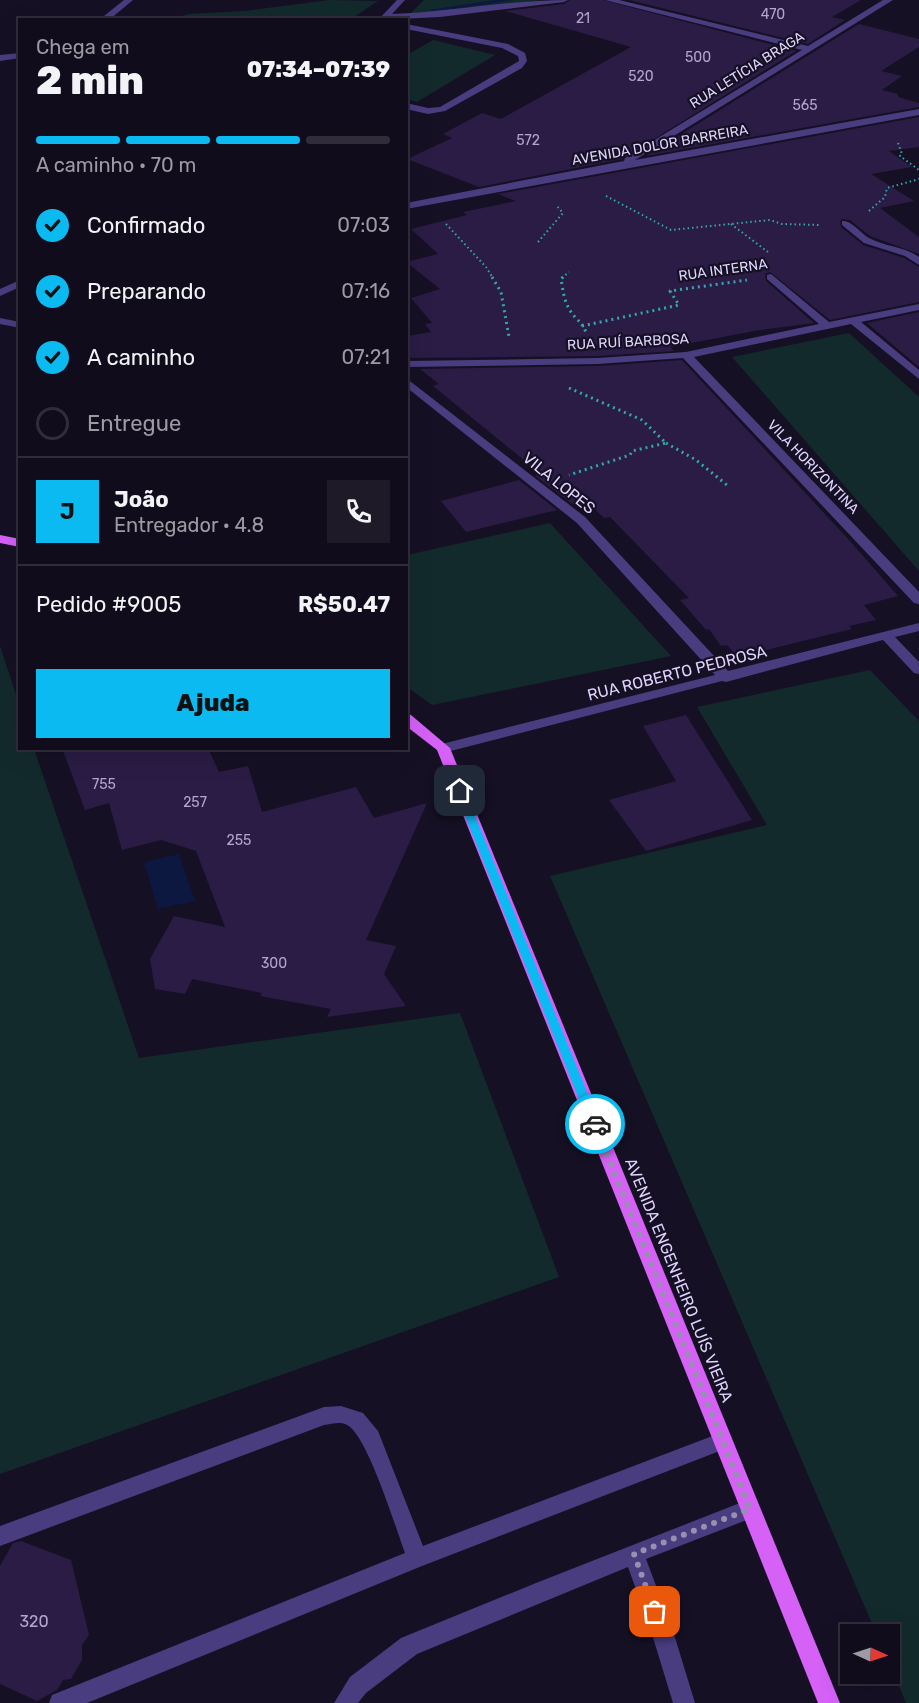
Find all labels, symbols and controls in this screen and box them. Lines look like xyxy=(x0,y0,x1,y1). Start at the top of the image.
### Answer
house number: 470 xyxy=(761,6,785,23)
house number: 21 xyxy=(576,10,590,27)
street label: RUA LETÍCIA BRAGA xyxy=(686,27,808,112)
text: Chega em xyxy=(36,35,130,59)
house number: 500 xyxy=(685,49,711,66)
text: 07:34–07:39 xyxy=(247,56,390,83)
text: 2 min xyxy=(36,58,144,104)
house number: 520 xyxy=(628,68,654,85)
house number: 565 xyxy=(792,97,818,114)
street label: AVENIDA DOLOR BARREIRA xyxy=(571,121,750,169)
house number: 572 xyxy=(516,132,540,149)
text: A caminho · 70 m xyxy=(36,153,196,177)
icon: check xyxy=(36,209,69,242)
text: Confirmado xyxy=(87,212,205,239)
text: 07:03 xyxy=(337,213,390,237)
street label: RUA INTERNA xyxy=(677,255,769,285)
icon: check xyxy=(36,275,69,308)
text: Preparando xyxy=(87,278,206,305)
text: 07:16 xyxy=(341,279,390,303)
street label: RUA RUÍ BARBOSA xyxy=(567,329,690,354)
icon: check xyxy=(36,341,69,374)
text: A caminho xyxy=(87,344,195,371)
text: 07:21 xyxy=(342,345,390,369)
text: Entregue xyxy=(87,410,181,437)
street label: VILA HORIZONTINA xyxy=(764,416,863,518)
street label: VILA LOPES xyxy=(519,448,599,518)
button: phone xyxy=(327,480,390,543)
text: João xyxy=(114,486,169,513)
text: J xyxy=(60,498,75,525)
text: Entregador · 4.8 xyxy=(114,513,264,537)
text: Pedido #9005 xyxy=(36,591,181,618)
text: R$50.47 xyxy=(298,591,390,618)
street label: RUA ROBERTO PEDROSA xyxy=(585,641,769,705)
button: Ajuda xyxy=(36,669,390,738)
pin xyxy=(434,765,485,816)
icon: home xyxy=(443,774,476,807)
house number: 755 xyxy=(92,776,116,793)
house number: 257 xyxy=(183,794,207,811)
house number: 255 xyxy=(227,832,251,849)
house number: 300 xyxy=(261,955,287,972)
courier xyxy=(565,1094,625,1154)
icon: car xyxy=(579,1108,612,1141)
street label: AVENIDA ENGENHEIRO LUÍS VIEIRA xyxy=(621,1155,737,1405)
pin xyxy=(629,1586,680,1637)
icon: bag xyxy=(638,1595,671,1628)
house number: 320 xyxy=(19,1612,49,1631)
north arrow xyxy=(840,1624,900,1684)
map controls xyxy=(840,1624,900,1684)

